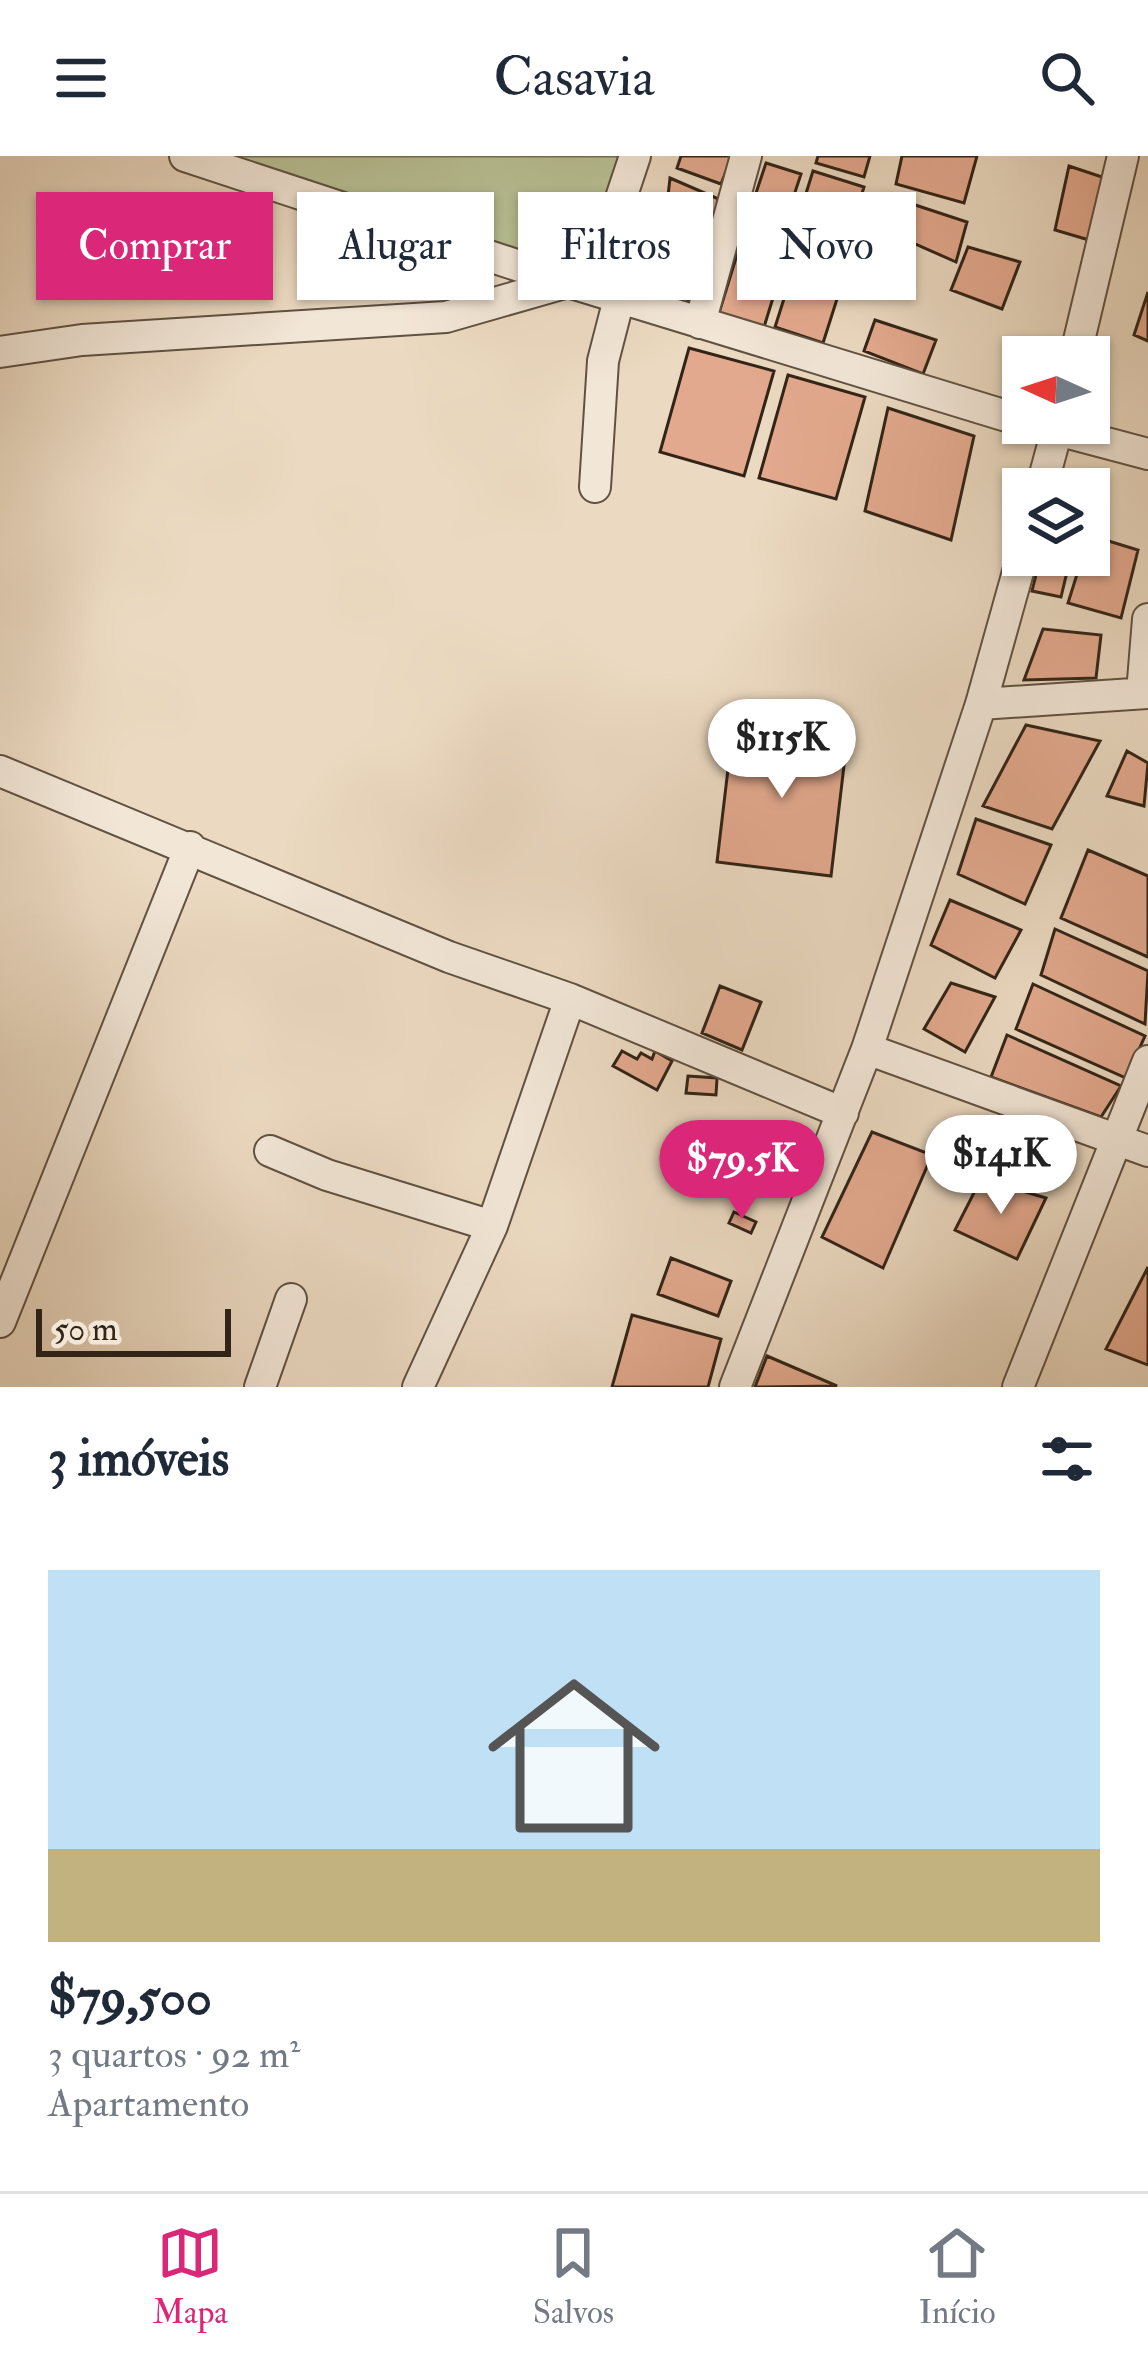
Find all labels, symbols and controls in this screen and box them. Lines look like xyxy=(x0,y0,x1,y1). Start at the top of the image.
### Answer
text: Casavia xyxy=(493,44,655,112)
icon: menu xyxy=(48,45,114,111)
icon: search xyxy=(1034,45,1100,111)
chip: Comprar xyxy=(36,192,273,300)
chip: Alugar xyxy=(297,192,494,300)
chip: Filtros xyxy=(518,192,713,300)
chip: Novo xyxy=(737,192,916,300)
north arrow xyxy=(1002,336,1110,444)
map controls xyxy=(1002,336,1110,576)
button: layers xyxy=(1002,468,1110,576)
pin: $115K xyxy=(698,699,866,801)
text: $115K xyxy=(735,713,829,762)
pin: $141K xyxy=(917,1115,1085,1217)
pin: $79.5K xyxy=(644,1120,840,1222)
text: $141K xyxy=(952,1129,1050,1178)
text: $79.5K xyxy=(686,1134,798,1183)
scale bar xyxy=(36,1303,231,1356)
text: 50 m xyxy=(54,1309,118,1350)
icon: filters xyxy=(1034,1426,1100,1492)
text: 3 imóveis xyxy=(48,1427,229,1491)
icon: home xyxy=(466,1648,682,1864)
text: $79,500 xyxy=(48,1966,212,2030)
text: 3 quartos · 92 m² xyxy=(48,2030,300,2079)
text: Apartamento xyxy=(48,2079,249,2128)
tab: Mapa xyxy=(152,2220,228,2333)
tab: Salvos xyxy=(533,2220,614,2333)
tab: Início xyxy=(919,2220,996,2333)

